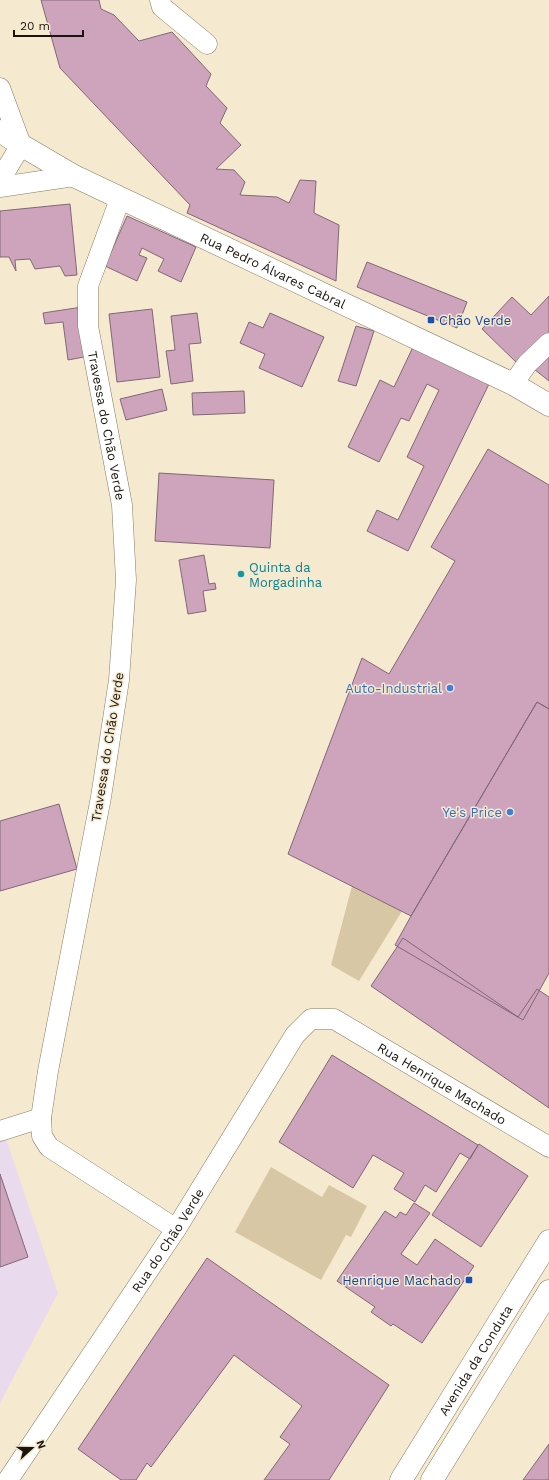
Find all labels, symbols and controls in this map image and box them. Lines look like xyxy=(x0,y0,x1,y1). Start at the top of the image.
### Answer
scale bar xyxy=(14,12,83,38)
text: 20 m xyxy=(20,19,50,33)
street label: Rua Pedro Álvares Cabral xyxy=(198,230,348,312)
place label: Chão Verde xyxy=(439,313,511,328)
marker: Chão Verde xyxy=(426,315,436,325)
street label: Travessa do Chão Verde xyxy=(85,350,128,501)
place label: Quinta da Morgadinha xyxy=(249,560,323,590)
marker: Quinta da Morgadinha xyxy=(236,569,246,579)
street label: Travessa do Chão Verde xyxy=(88,671,127,823)
place label: Auto-Industrial xyxy=(345,681,442,696)
marker: Auto-Industrial xyxy=(445,683,455,693)
place label: Ye's Price xyxy=(443,805,502,820)
marker: Ye's Price xyxy=(505,807,515,817)
street label: Rua Henrique Machado xyxy=(375,1040,509,1128)
street label: Rua do Chão Verde xyxy=(129,1186,207,1295)
place label: Henrique Machado xyxy=(342,1273,461,1288)
marker: Henrique Machado xyxy=(464,1275,474,1285)
street label: Avenida da Conduta xyxy=(436,1302,516,1418)
north arrow xyxy=(12,1428,52,1468)
text: N xyxy=(33,1438,48,1451)

